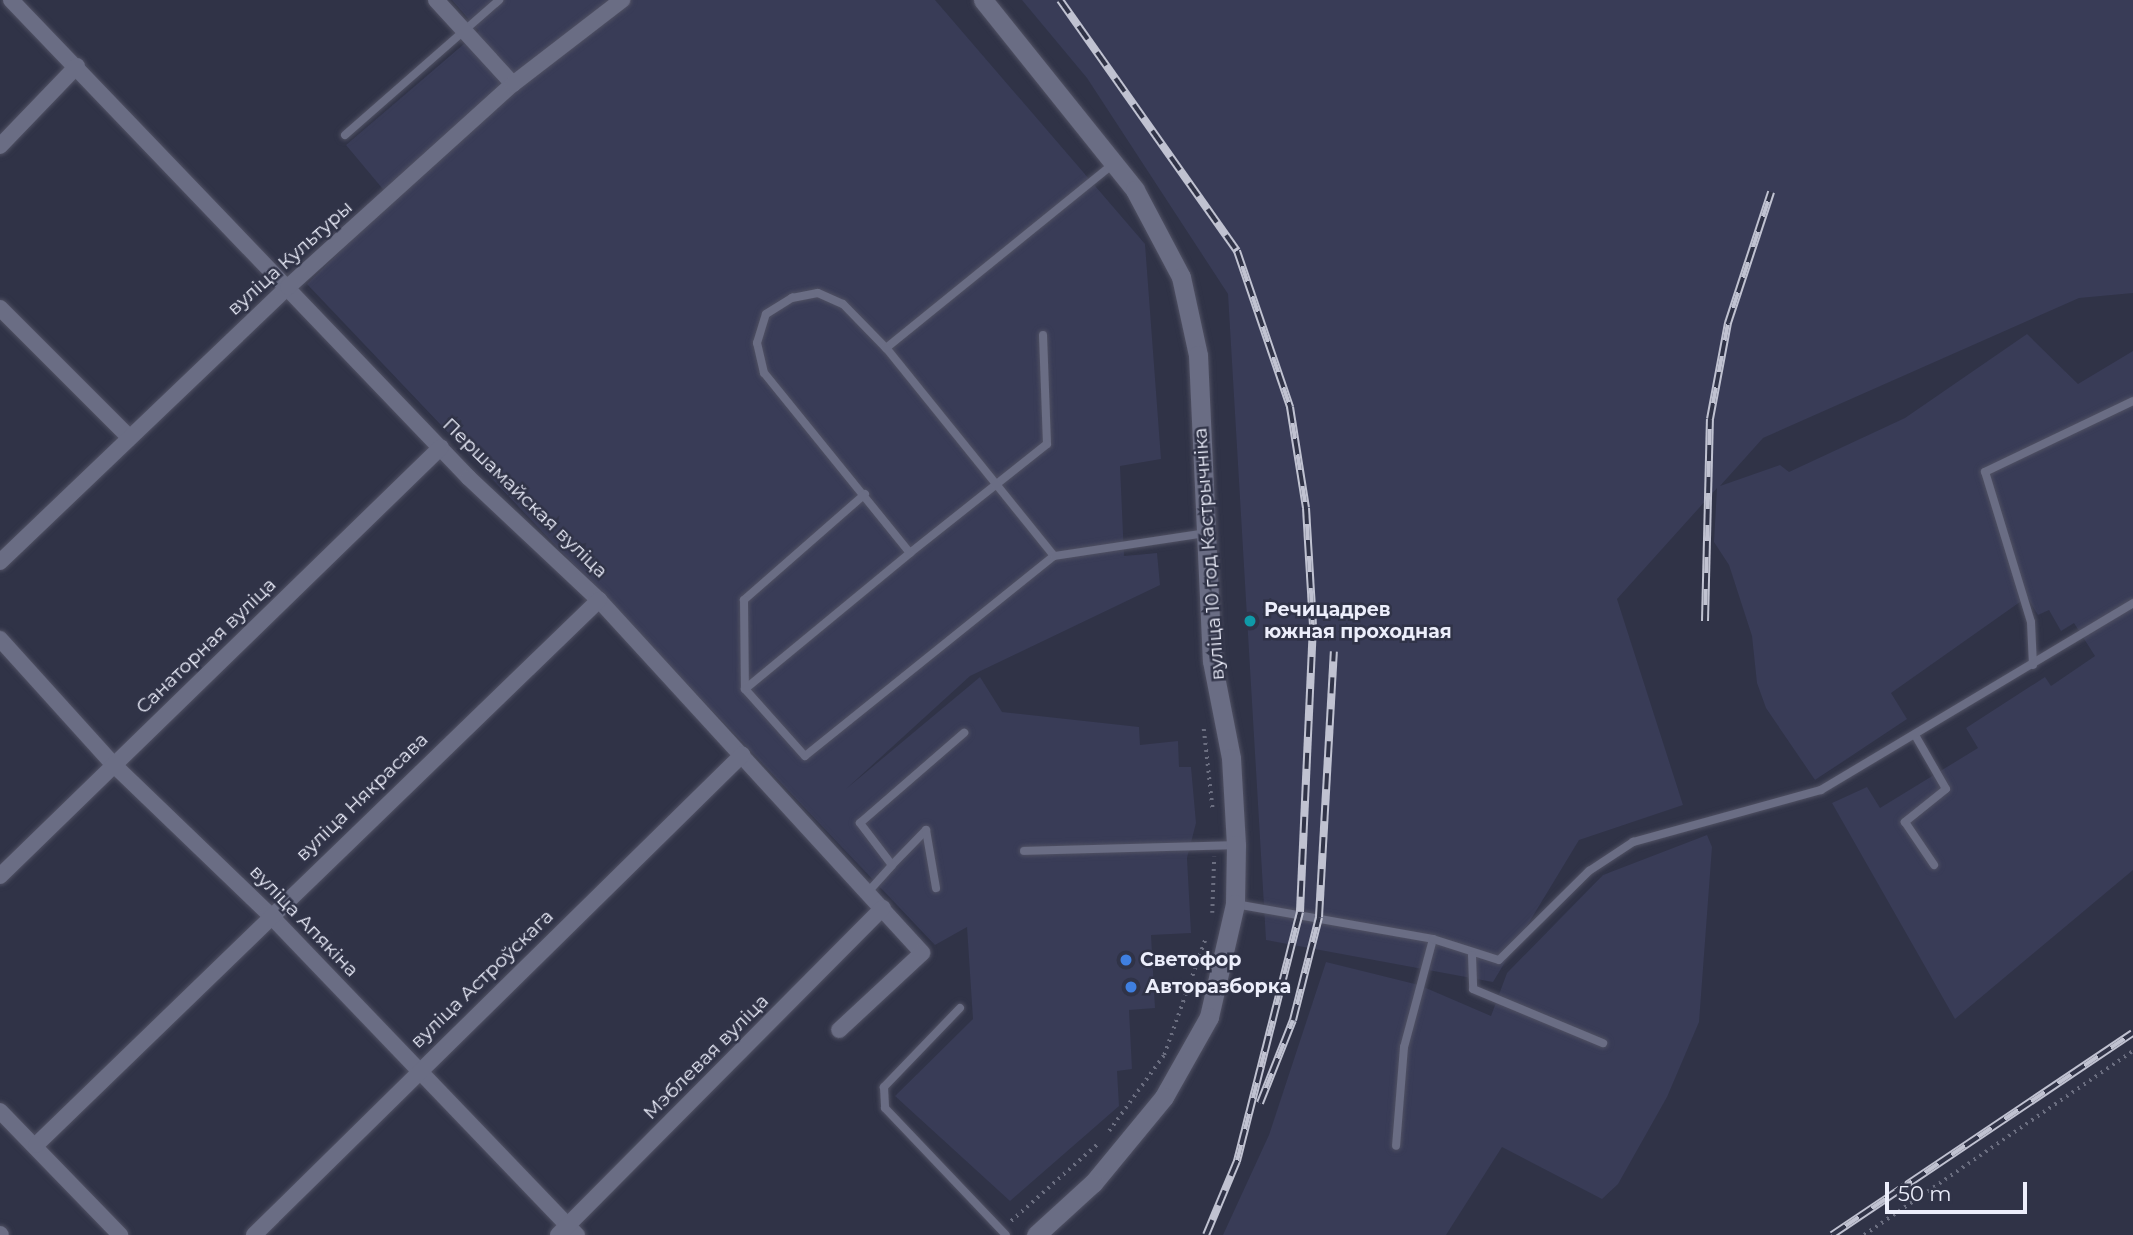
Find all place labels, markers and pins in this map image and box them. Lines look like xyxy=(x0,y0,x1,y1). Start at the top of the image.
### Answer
place label: Речицадрев южная проходная xyxy=(1264,599,1452,643)
marker: Речицадрев южная проходная xyxy=(1242,613,1258,629)
place label: Светофор xyxy=(1140,949,1241,971)
marker: Светофор xyxy=(1118,952,1134,968)
place label: Авторазборка xyxy=(1145,976,1291,998)
marker: Авторазборка xyxy=(1123,979,1139,995)

